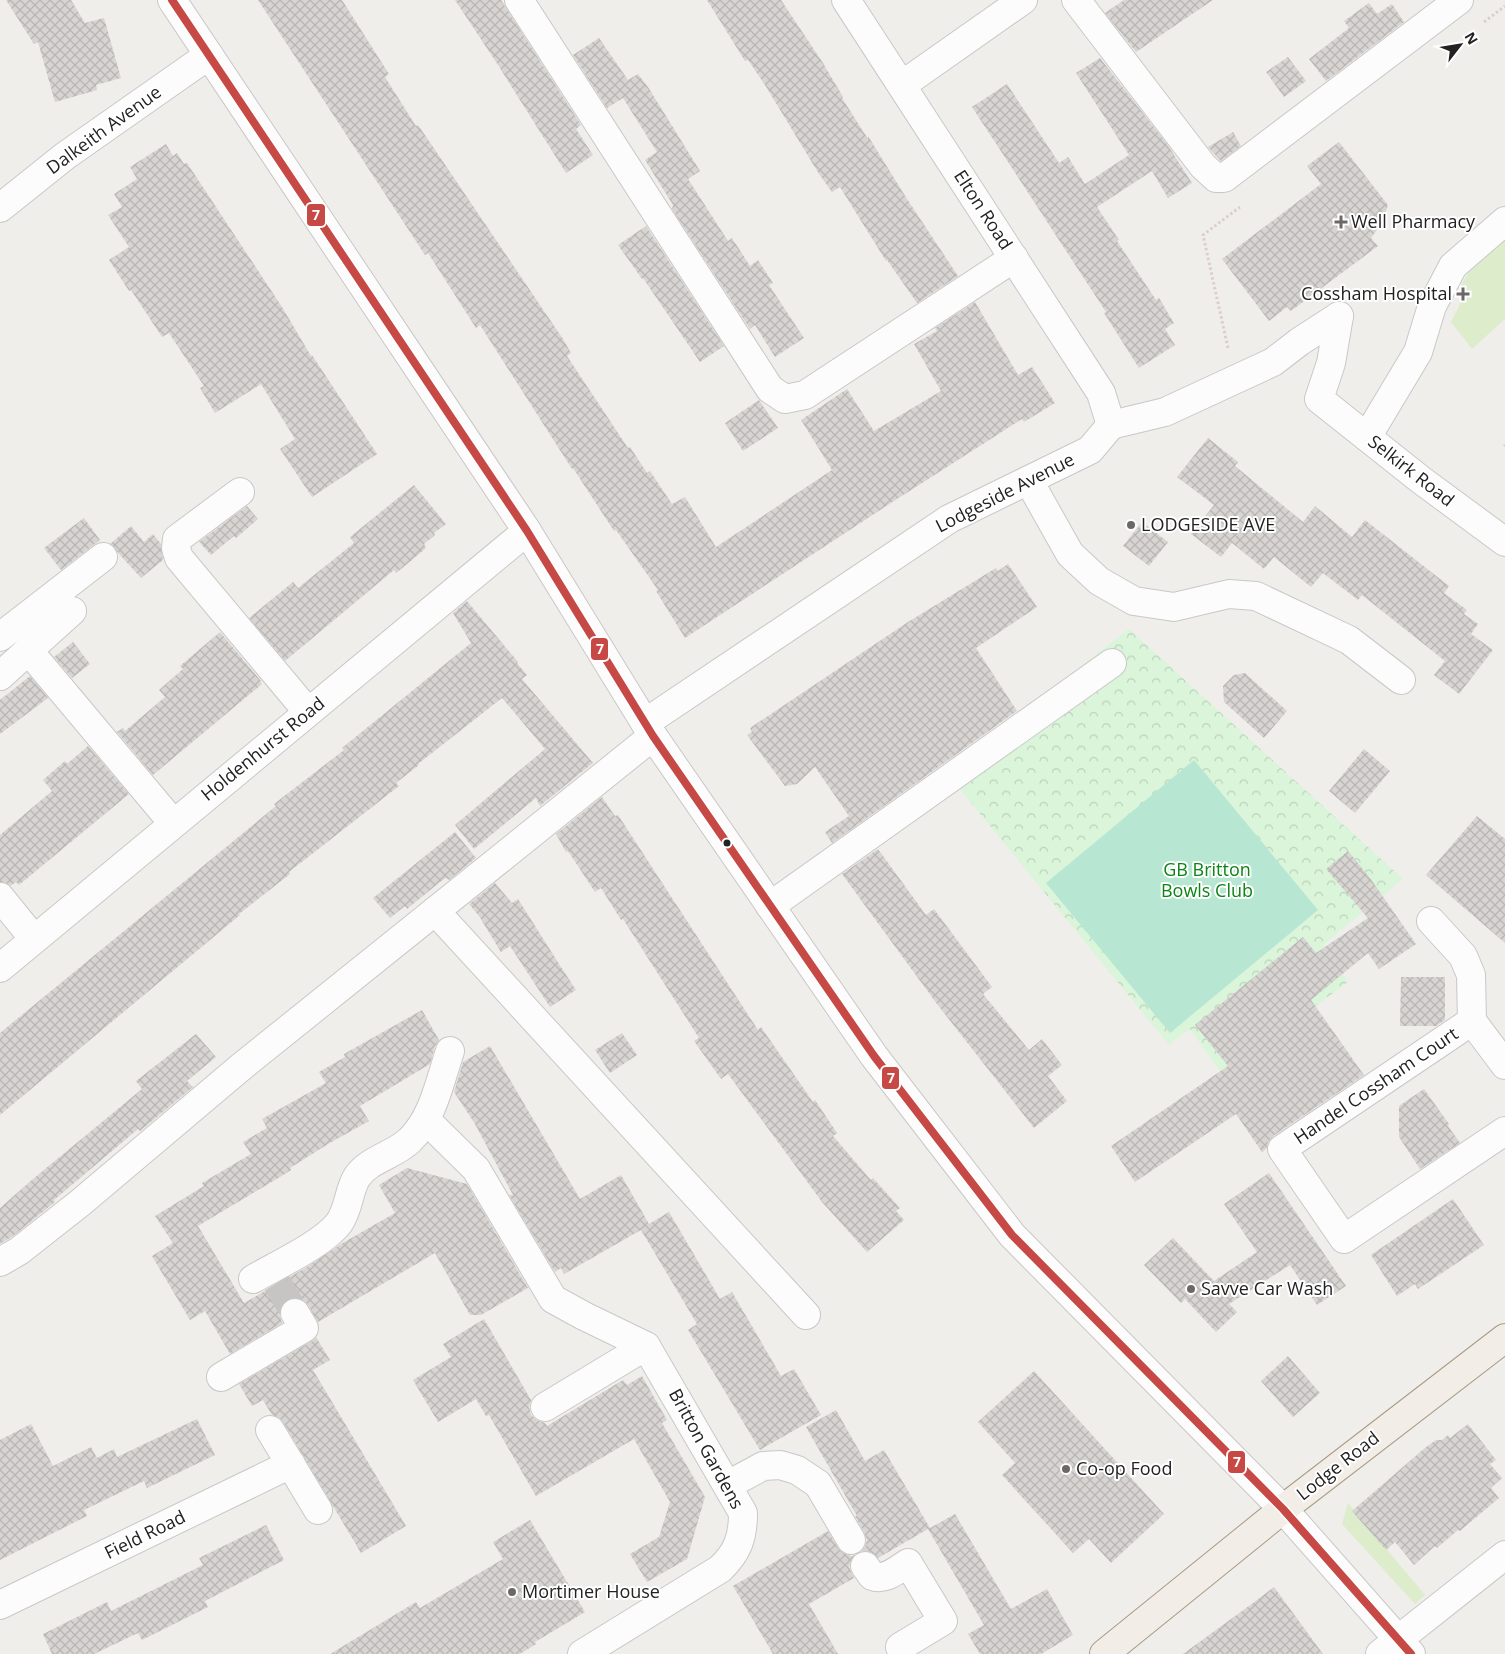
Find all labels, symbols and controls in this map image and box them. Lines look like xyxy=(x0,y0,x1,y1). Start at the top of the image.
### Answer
north arrow xyxy=(1435,20,1485,70)
text: N xyxy=(1460,28,1483,48)
street label: Dalkeith Avenue xyxy=(41,79,166,179)
street label: Elton Road xyxy=(949,165,1019,254)
line badge: 7 xyxy=(306,203,326,227)
text: 7 xyxy=(312,205,320,224)
place label: Well Pharmacy xyxy=(1351,209,1476,233)
marker: Well Pharmacy xyxy=(1335,216,1347,228)
place label: Cossham Hospital xyxy=(1301,281,1452,305)
marker: Cossham Hospital xyxy=(1456,287,1470,301)
street label: Selkirk Road xyxy=(1364,429,1460,511)
street label: Lodgeside Avenue xyxy=(931,447,1078,537)
place label: LODGESIDE AVE xyxy=(1141,512,1275,536)
marker: LODGESIDE AVE xyxy=(1125,519,1137,531)
line badge: 7 xyxy=(590,637,609,661)
text: 7 xyxy=(596,639,604,658)
street label: Holdenhurst Road xyxy=(195,691,329,806)
unlabelled marker xyxy=(722,838,732,848)
park label: GB Britton Bowls Club xyxy=(1161,857,1253,902)
street label: Handel Cossham Court xyxy=(1289,1021,1462,1149)
line badge: 7 xyxy=(881,1066,900,1090)
text: 7 xyxy=(887,1068,895,1087)
place label: Savve Car Wash xyxy=(1201,1276,1333,1300)
marker: Savve Car Wash xyxy=(1185,1283,1197,1295)
street label: Britton Gardens xyxy=(664,1384,750,1513)
street label: Lodge Road xyxy=(1291,1425,1384,1505)
line badge: 7 xyxy=(1227,1450,1246,1474)
text: 7 xyxy=(1233,1452,1241,1471)
place label: Co-op Food xyxy=(1076,1456,1172,1480)
marker: Co-op Food xyxy=(1060,1463,1072,1475)
street label: Field Road xyxy=(100,1504,189,1564)
place label: Mortimer House xyxy=(522,1579,660,1603)
marker: Mortimer House xyxy=(506,1586,518,1598)

